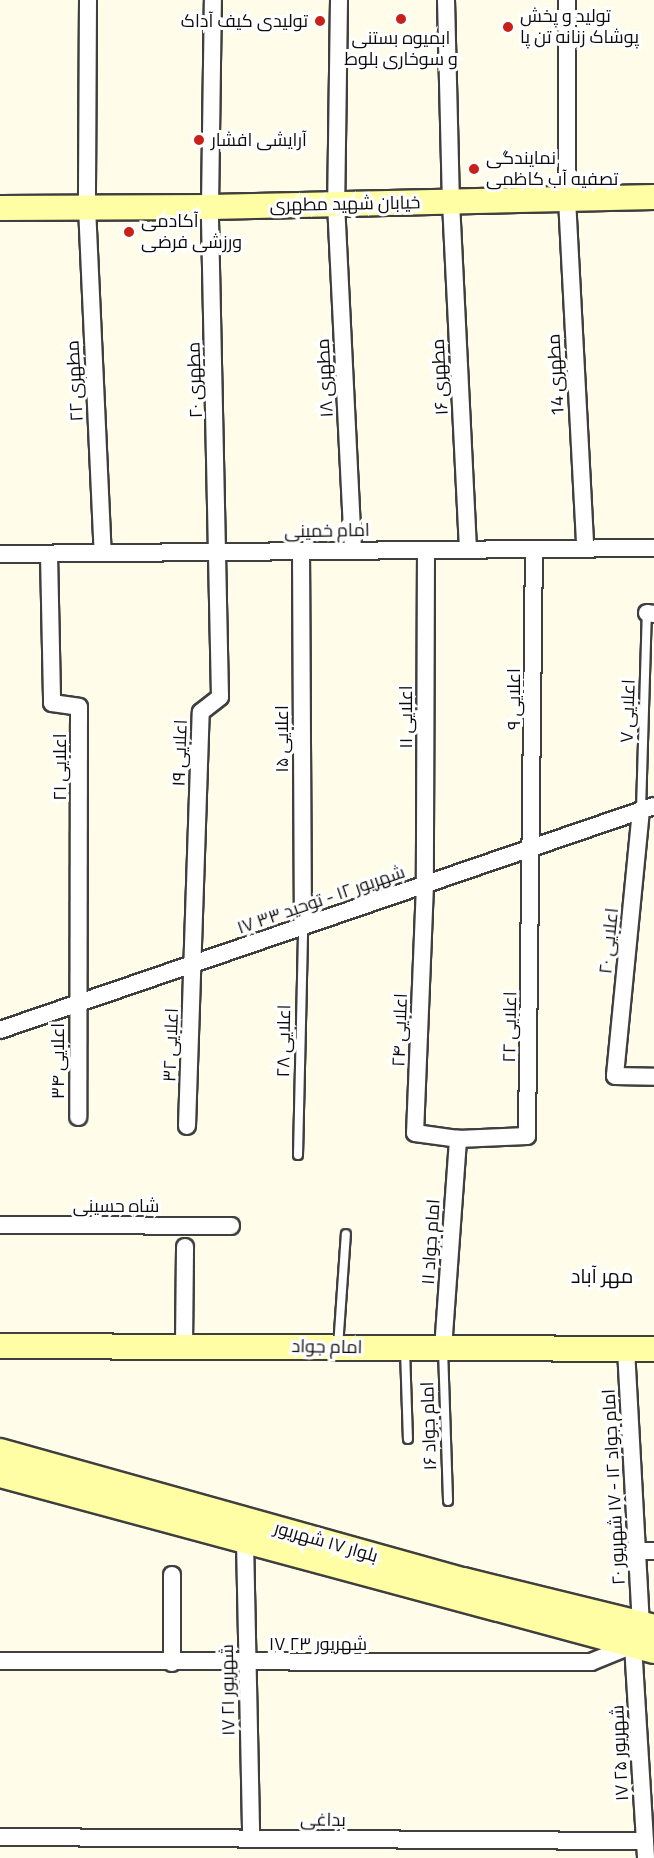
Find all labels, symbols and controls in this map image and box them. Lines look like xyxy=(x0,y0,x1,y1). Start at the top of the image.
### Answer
place label: تولید و پخش پوشاک زنانه تن پا xyxy=(520,6,639,48)
place label: تولیدی کیف آداک xyxy=(181,10,308,32)
marker: ابمیوه بستنی و ‌سوخاری بلوط xyxy=(394,12,408,26)
marker: تولیدی کیف آداک xyxy=(313,14,327,28)
marker: تولید و پخش پوشاک زنانه تن پا xyxy=(501,20,515,34)
place label: ابمیوه بستنی و ‌سوخاری بلوط xyxy=(344,28,458,70)
place label: آرایشی افشار xyxy=(211,129,307,151)
marker: آرایشی افشار xyxy=(192,133,206,147)
place label: نمایندگی تصفیه آب کاظمی xyxy=(486,148,618,190)
marker: نمایندگی تصفیه آب کاظمی xyxy=(467,162,481,176)
street label: خیابان شهید مطهری xyxy=(269,192,421,216)
place label: آکادمی ورزشی فرضی xyxy=(141,211,242,254)
marker: آکادمی ورزشی فرضی xyxy=(122,225,136,239)
street label: مطهری 14 xyxy=(543,333,569,417)
street label: مطهری ۱۸ xyxy=(312,338,338,418)
street label: مطهری ۱۶ xyxy=(427,338,453,416)
street label: مطهری ۲۲ xyxy=(62,340,88,422)
street label: مطهری ۲۰ xyxy=(183,341,207,419)
street label: امام خمینی xyxy=(284,519,370,543)
street label: اعلایی ۹ xyxy=(503,668,525,730)
street label: اعلایی ۷ xyxy=(616,679,640,743)
street label: اعلایی ۱۱ xyxy=(395,685,417,749)
street label: اعلایی ۱۵ xyxy=(271,705,293,773)
street label: اعلایی ۱۹ xyxy=(168,719,192,787)
street label: اعلایی ۲۱ xyxy=(49,733,71,801)
street label: ۱۷ شهریور ۱۲ - توحید ۳۳ xyxy=(234,861,408,939)
street label: اعلایی ۲۰ xyxy=(595,907,623,975)
street label: اعلایی ۲۲ xyxy=(499,991,521,1063)
street label: اعلایی ۲۴ xyxy=(388,993,412,1067)
street label: اعلایی ۲۸ xyxy=(273,1004,295,1078)
street label: اعلایی ۳۲ xyxy=(159,1008,183,1082)
street label: اعلایی ۳۴ xyxy=(47,1023,69,1099)
street label: شاه حسینی xyxy=(73,1195,159,1217)
street label: امام جواد ۱۱ xyxy=(417,1198,445,1286)
district label: مهر آباد xyxy=(571,1263,633,1287)
street label: امام جواد xyxy=(291,1336,363,1358)
street label: امام جواد ۱۶ xyxy=(417,1381,441,1471)
street label: امام جواد ۱۲ - ۱۷ شهریور ۲۰ xyxy=(598,1388,630,1586)
street label: بلوار ۱۷ شهریور xyxy=(272,1517,380,1567)
street label: ۱۷ شهریور ۲۳ xyxy=(269,1633,367,1655)
street label: ۱۷ شهریور ۲۱ xyxy=(216,1644,240,1736)
street label: ۱۷ شهریور ۲۵ xyxy=(607,1704,633,1802)
street label: بداغی xyxy=(300,1809,346,1831)

